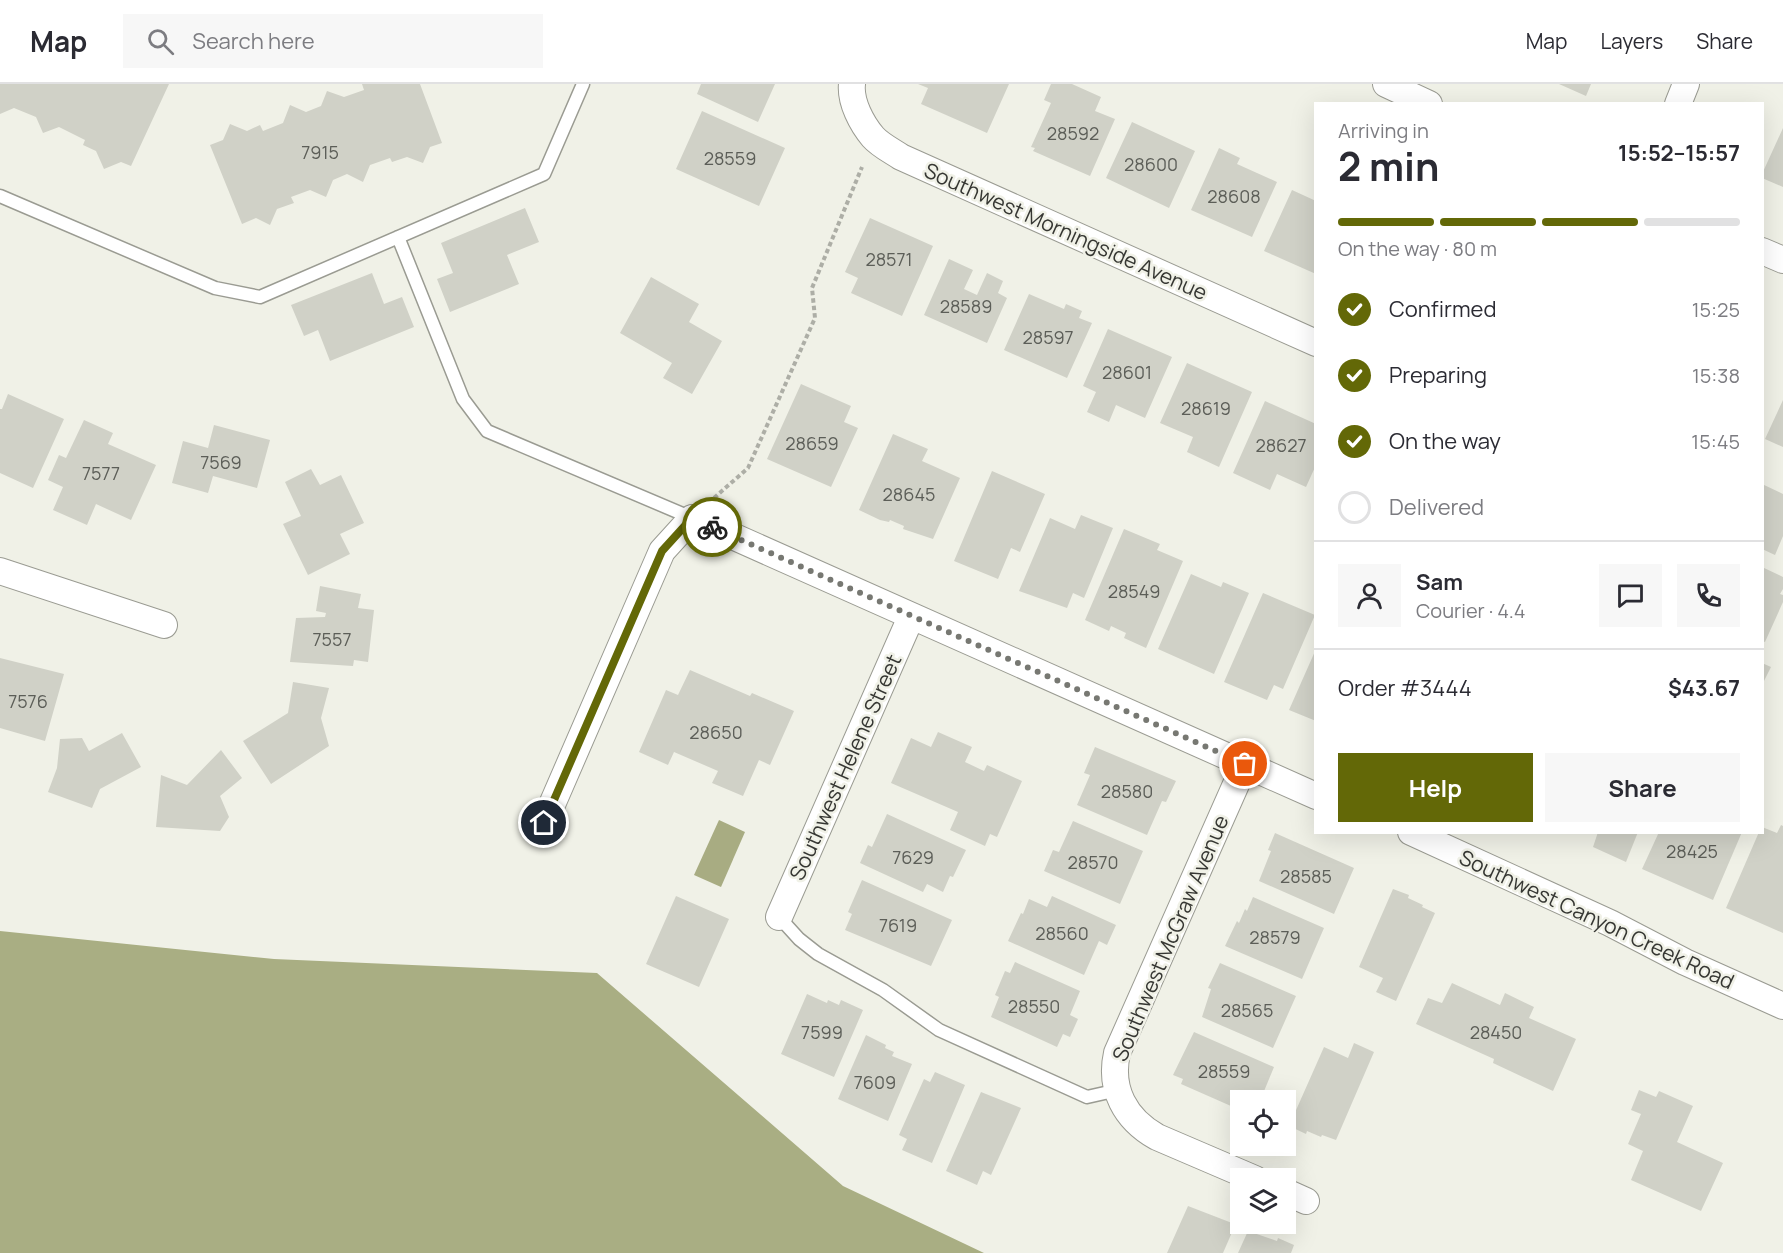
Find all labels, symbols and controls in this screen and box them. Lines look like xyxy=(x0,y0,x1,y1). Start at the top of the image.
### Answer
search box xyxy=(123,14,543,68)
text: Map xyxy=(30,22,87,60)
icon: search xyxy=(144,25,177,58)
text: Search here xyxy=(192,26,315,56)
text: Map xyxy=(1526,27,1567,55)
text: Layers xyxy=(1600,27,1663,55)
text: Share xyxy=(1696,27,1753,55)
text: Arriving in xyxy=(1338,117,1429,144)
house number: 28592 xyxy=(1047,121,1099,145)
text: 15:52–15:57 xyxy=(1618,138,1740,168)
text: 2 min xyxy=(1338,139,1439,193)
house number: 7915 xyxy=(301,140,339,164)
house number: 28559 xyxy=(704,146,756,170)
house number: 28600 xyxy=(1124,152,1178,176)
street label: Southwest Morningside Avenue xyxy=(920,156,1212,306)
house number: 28608 xyxy=(1207,184,1261,208)
text: On the way · 80 m xyxy=(1338,235,1497,262)
house number: 28571 xyxy=(865,247,913,271)
icon: check xyxy=(1338,293,1371,326)
house number: 28589 xyxy=(940,294,992,318)
text: Confirmed xyxy=(1389,294,1497,324)
text: 15:25 xyxy=(1692,296,1740,323)
house number: 28597 xyxy=(1022,325,1074,349)
icon: check xyxy=(1338,359,1371,392)
house number: 28601 xyxy=(1102,360,1152,384)
text: Preparing xyxy=(1389,360,1487,390)
text: 15:38 xyxy=(1692,362,1740,389)
house number: 28619 xyxy=(1181,396,1231,420)
icon: check xyxy=(1338,425,1371,458)
text: On the way xyxy=(1389,426,1501,456)
text: 15:45 xyxy=(1691,428,1740,455)
house number: 28659 xyxy=(785,431,839,455)
house number: 28627 xyxy=(1255,433,1307,457)
house number: 7569 xyxy=(200,450,242,474)
house number: 7577 xyxy=(82,461,120,485)
house number: 28645 xyxy=(883,482,935,506)
text: Delivered xyxy=(1389,492,1484,522)
courier xyxy=(682,497,742,557)
icon: bike xyxy=(696,511,729,544)
button: person xyxy=(1338,564,1401,627)
button: chat xyxy=(1599,564,1662,627)
button: phone xyxy=(1677,564,1740,627)
text: Sam xyxy=(1416,567,1463,597)
house number: 28549 xyxy=(1108,579,1160,603)
text: Courier · 4.4 xyxy=(1416,597,1526,624)
house number: 7557 xyxy=(313,627,351,651)
street label: Southwest Helene Street xyxy=(783,650,907,884)
text: Order #3444 xyxy=(1338,673,1472,703)
text: $43.67 xyxy=(1668,673,1740,703)
house number: 7576 xyxy=(8,689,48,713)
house number: 28650 xyxy=(689,720,743,744)
pin xyxy=(1219,738,1270,789)
icon: bag xyxy=(1228,747,1261,780)
button: Help xyxy=(1338,753,1533,822)
button: Share xyxy=(1545,753,1740,822)
house number: 28580 xyxy=(1101,779,1153,803)
pin xyxy=(518,797,569,848)
icon: home xyxy=(527,806,560,839)
street label: Southwest McGraw Avenue xyxy=(1105,811,1235,1065)
house number: 28425 xyxy=(1666,839,1718,863)
street label: Southwest Canyon Creek Road xyxy=(1455,843,1739,995)
house number: 7629 xyxy=(892,845,934,869)
house number: 28570 xyxy=(1067,850,1119,874)
house number: 28585 xyxy=(1280,864,1332,888)
house number: 7619 xyxy=(879,913,917,937)
house number: 28560 xyxy=(1035,921,1089,945)
house number: 28579 xyxy=(1249,925,1301,949)
house number: 28550 xyxy=(1008,994,1060,1018)
house number: 28565 xyxy=(1221,998,1273,1022)
house number: 7599 xyxy=(801,1020,843,1044)
house number: 28450 xyxy=(1470,1020,1522,1044)
house number: 28559 xyxy=(1198,1059,1250,1083)
house number: 7609 xyxy=(854,1070,896,1094)
map controls xyxy=(1230,1090,1296,1234)
button: locate xyxy=(1230,1090,1296,1156)
button: layers xyxy=(1230,1168,1296,1234)

